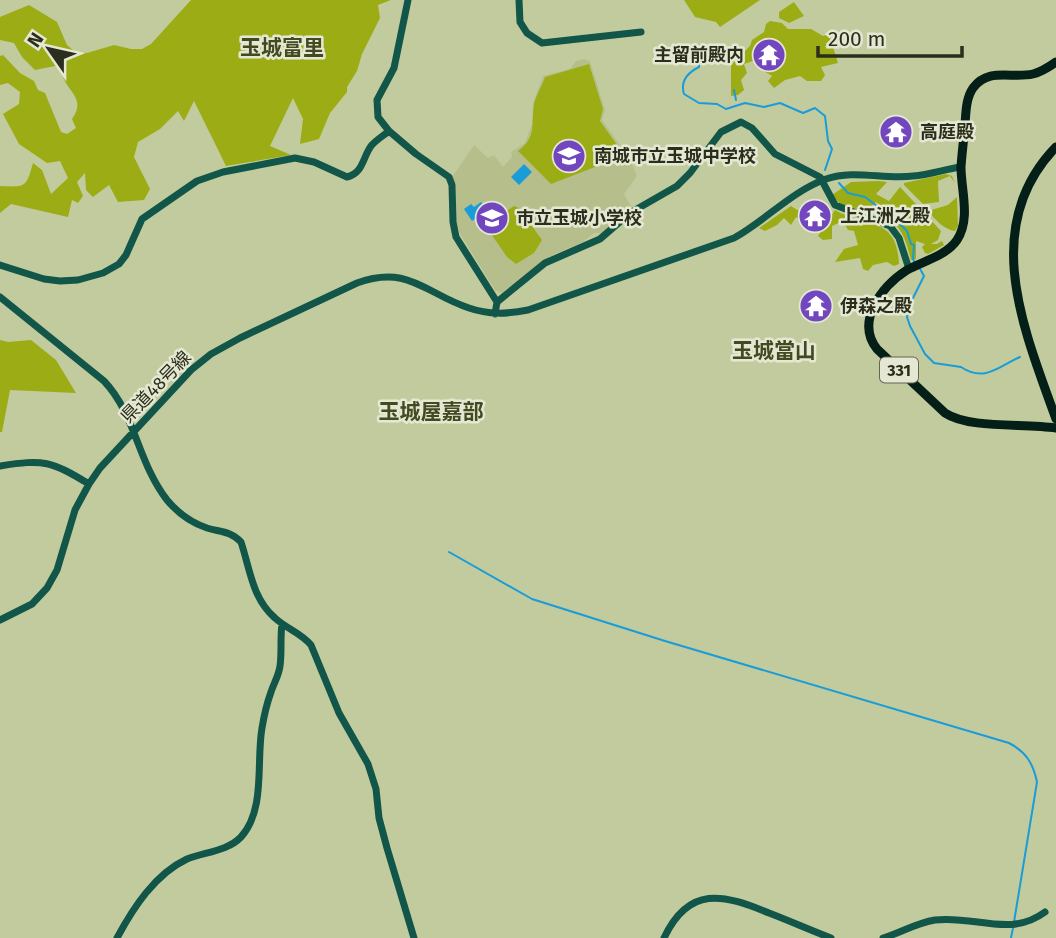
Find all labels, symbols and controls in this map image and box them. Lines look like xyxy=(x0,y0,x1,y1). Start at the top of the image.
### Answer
north arrow xyxy=(14,14,84,84)
scale bar xyxy=(818,14,962,58)
text: 200 m xyxy=(828,26,885,52)
text: N xyxy=(22,28,48,51)
district label: 玉城富里 xyxy=(240,35,324,61)
temple icon: 主留前殿内 xyxy=(750,36,788,74)
place label: 主留前殿内 xyxy=(654,44,744,66)
temple icon: 高庭殿 xyxy=(877,113,915,151)
place label: 高庭殿 xyxy=(920,121,974,143)
school or university icon: 南城市立玉城中学校 xyxy=(550,137,588,175)
place label: 南城市立玉城中学校 xyxy=(594,145,756,167)
temple icon: 上江洲之殿 xyxy=(796,197,834,235)
school or university icon: 市立玉城小学校 xyxy=(473,199,511,237)
place label: 上江洲之殿 xyxy=(840,205,930,227)
place label: 市立玉城小学校 xyxy=(516,207,642,229)
temple icon: 伊森之殿 xyxy=(797,287,835,325)
place label: 伊森之殿 xyxy=(840,295,912,317)
district label: 玉城當山 xyxy=(732,338,816,364)
street label: 県道48号線 xyxy=(116,346,196,428)
road number: 331 xyxy=(880,358,918,382)
district label: 玉城屋嘉部 xyxy=(379,399,484,425)

